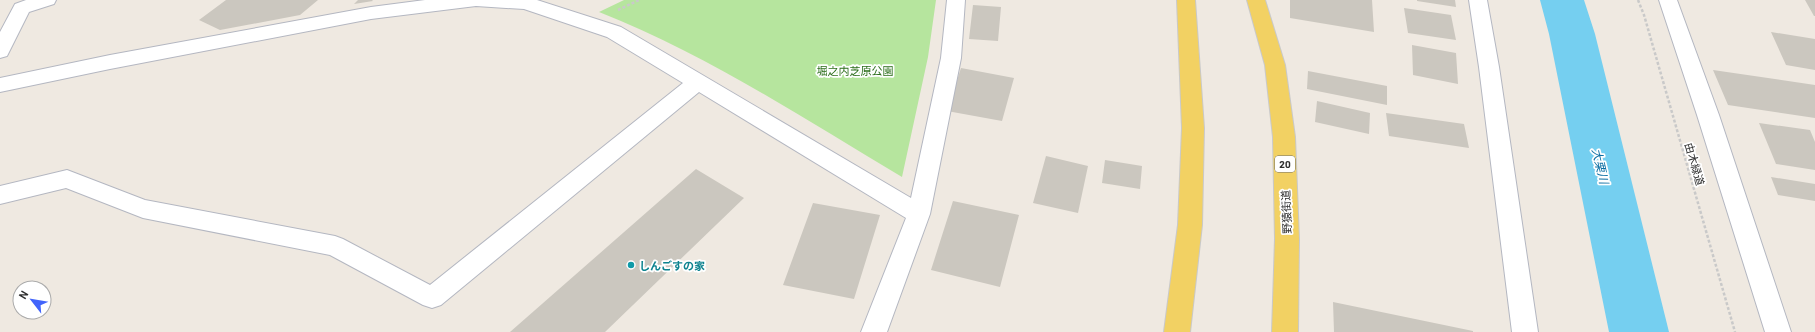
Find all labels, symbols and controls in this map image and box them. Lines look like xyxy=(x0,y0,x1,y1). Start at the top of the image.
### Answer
park label: 堀之内芝原公園 xyxy=(817,64,894,77)
street label: 由木緑道 xyxy=(1683,141,1707,187)
water label: 大栗川 xyxy=(1590,147,1612,187)
road number: 20 xyxy=(1275,156,1295,172)
street label: 野猿街道 xyxy=(1279,190,1293,234)
place label: しんごすの家 xyxy=(639,259,705,272)
marker: しんごすの家 xyxy=(626,260,636,270)
north arrow xyxy=(12,280,52,320)
text: N xyxy=(16,288,30,301)

